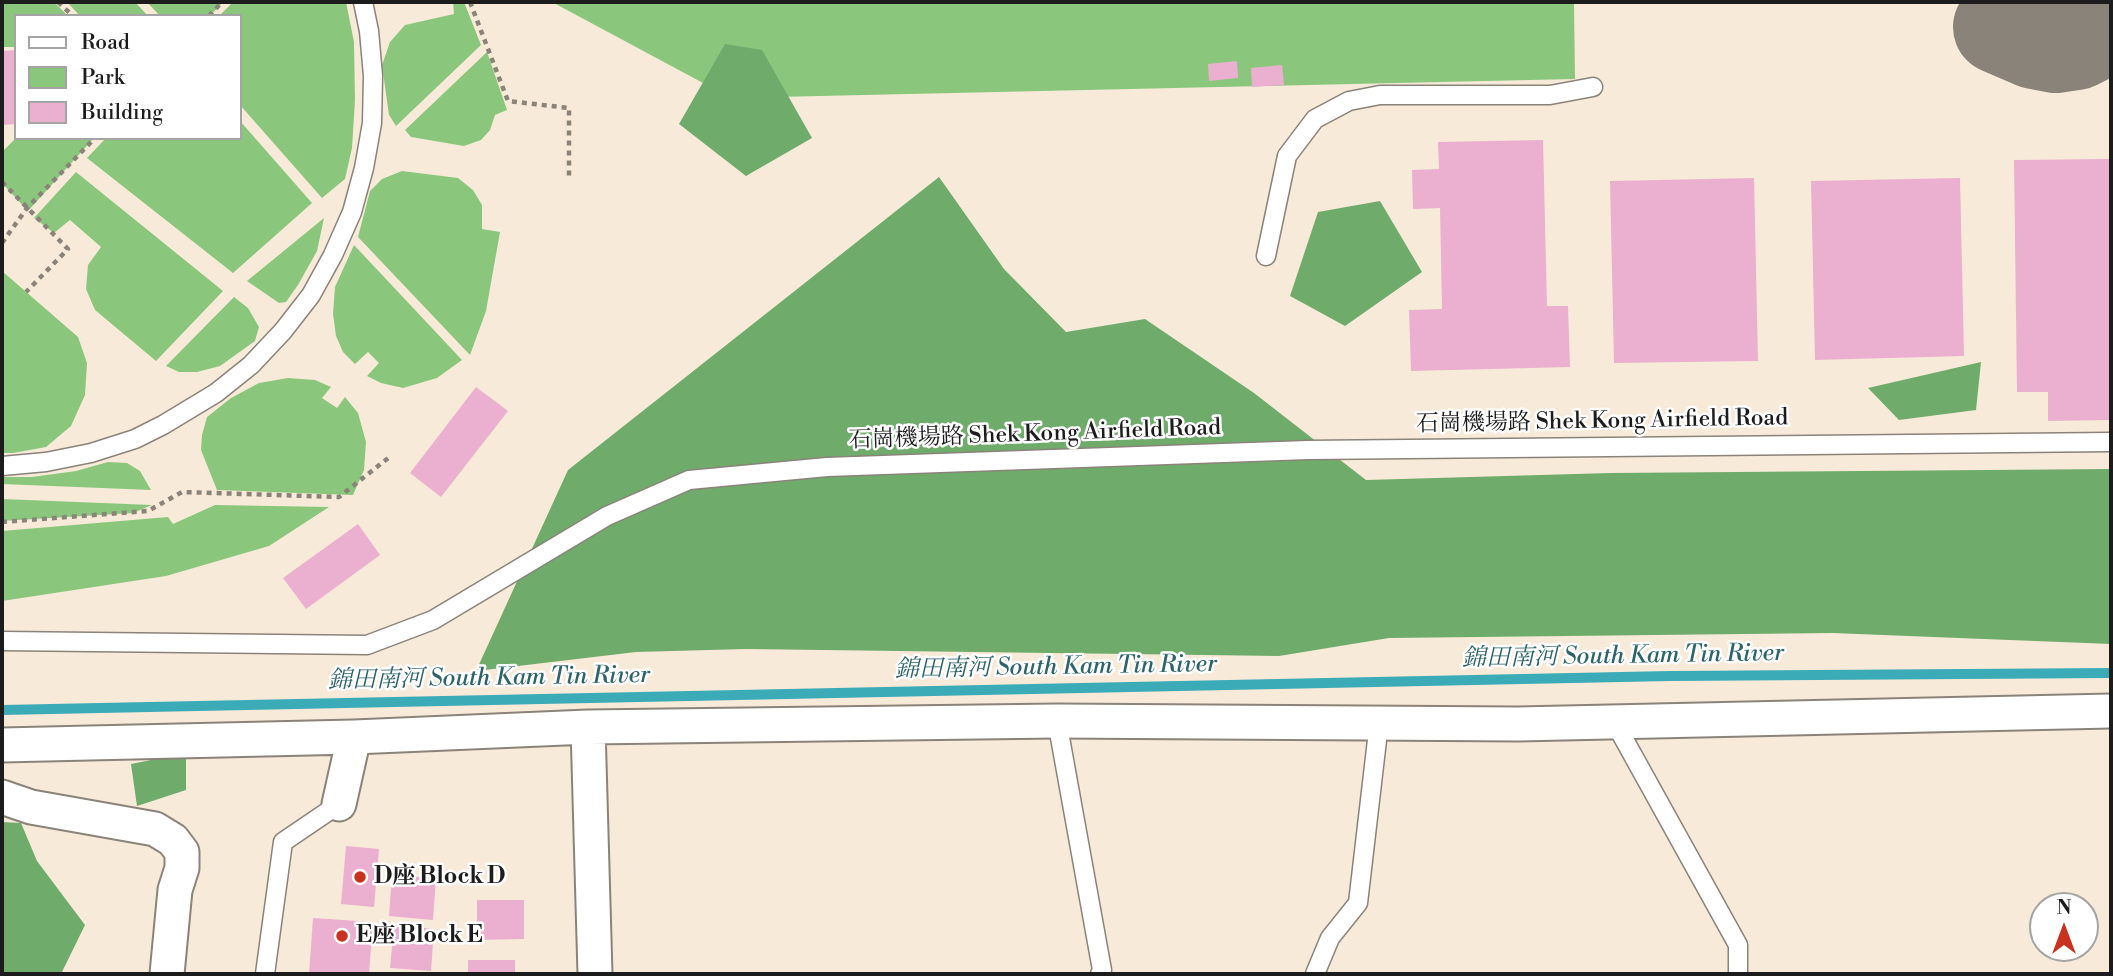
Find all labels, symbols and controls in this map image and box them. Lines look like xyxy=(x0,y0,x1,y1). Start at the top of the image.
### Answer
legend xyxy=(14,14,242,140)
text: Road xyxy=(81,30,130,56)
text: Park xyxy=(81,65,125,91)
text: Building xyxy=(81,100,163,126)
street label: 石崗機場路 Shek Kong Airfield Road xyxy=(1416,405,1788,439)
street label: 石崗機場路 Shek Kong Airfield Road xyxy=(848,415,1222,455)
water label: 錦田南河 South Kam Tin River xyxy=(1462,640,1784,674)
water label: 錦田南河 South Kam Tin River xyxy=(895,651,1217,685)
water label: 錦田南河 South Kam Tin River xyxy=(328,662,650,696)
place label: D座 Block D xyxy=(374,863,505,891)
marker: D座 Block D xyxy=(352,869,368,885)
north arrow xyxy=(2029,892,2099,962)
text: N xyxy=(2056,896,2072,920)
place label: E座 Block E xyxy=(356,922,483,950)
marker: E座 Block E xyxy=(334,928,350,944)

